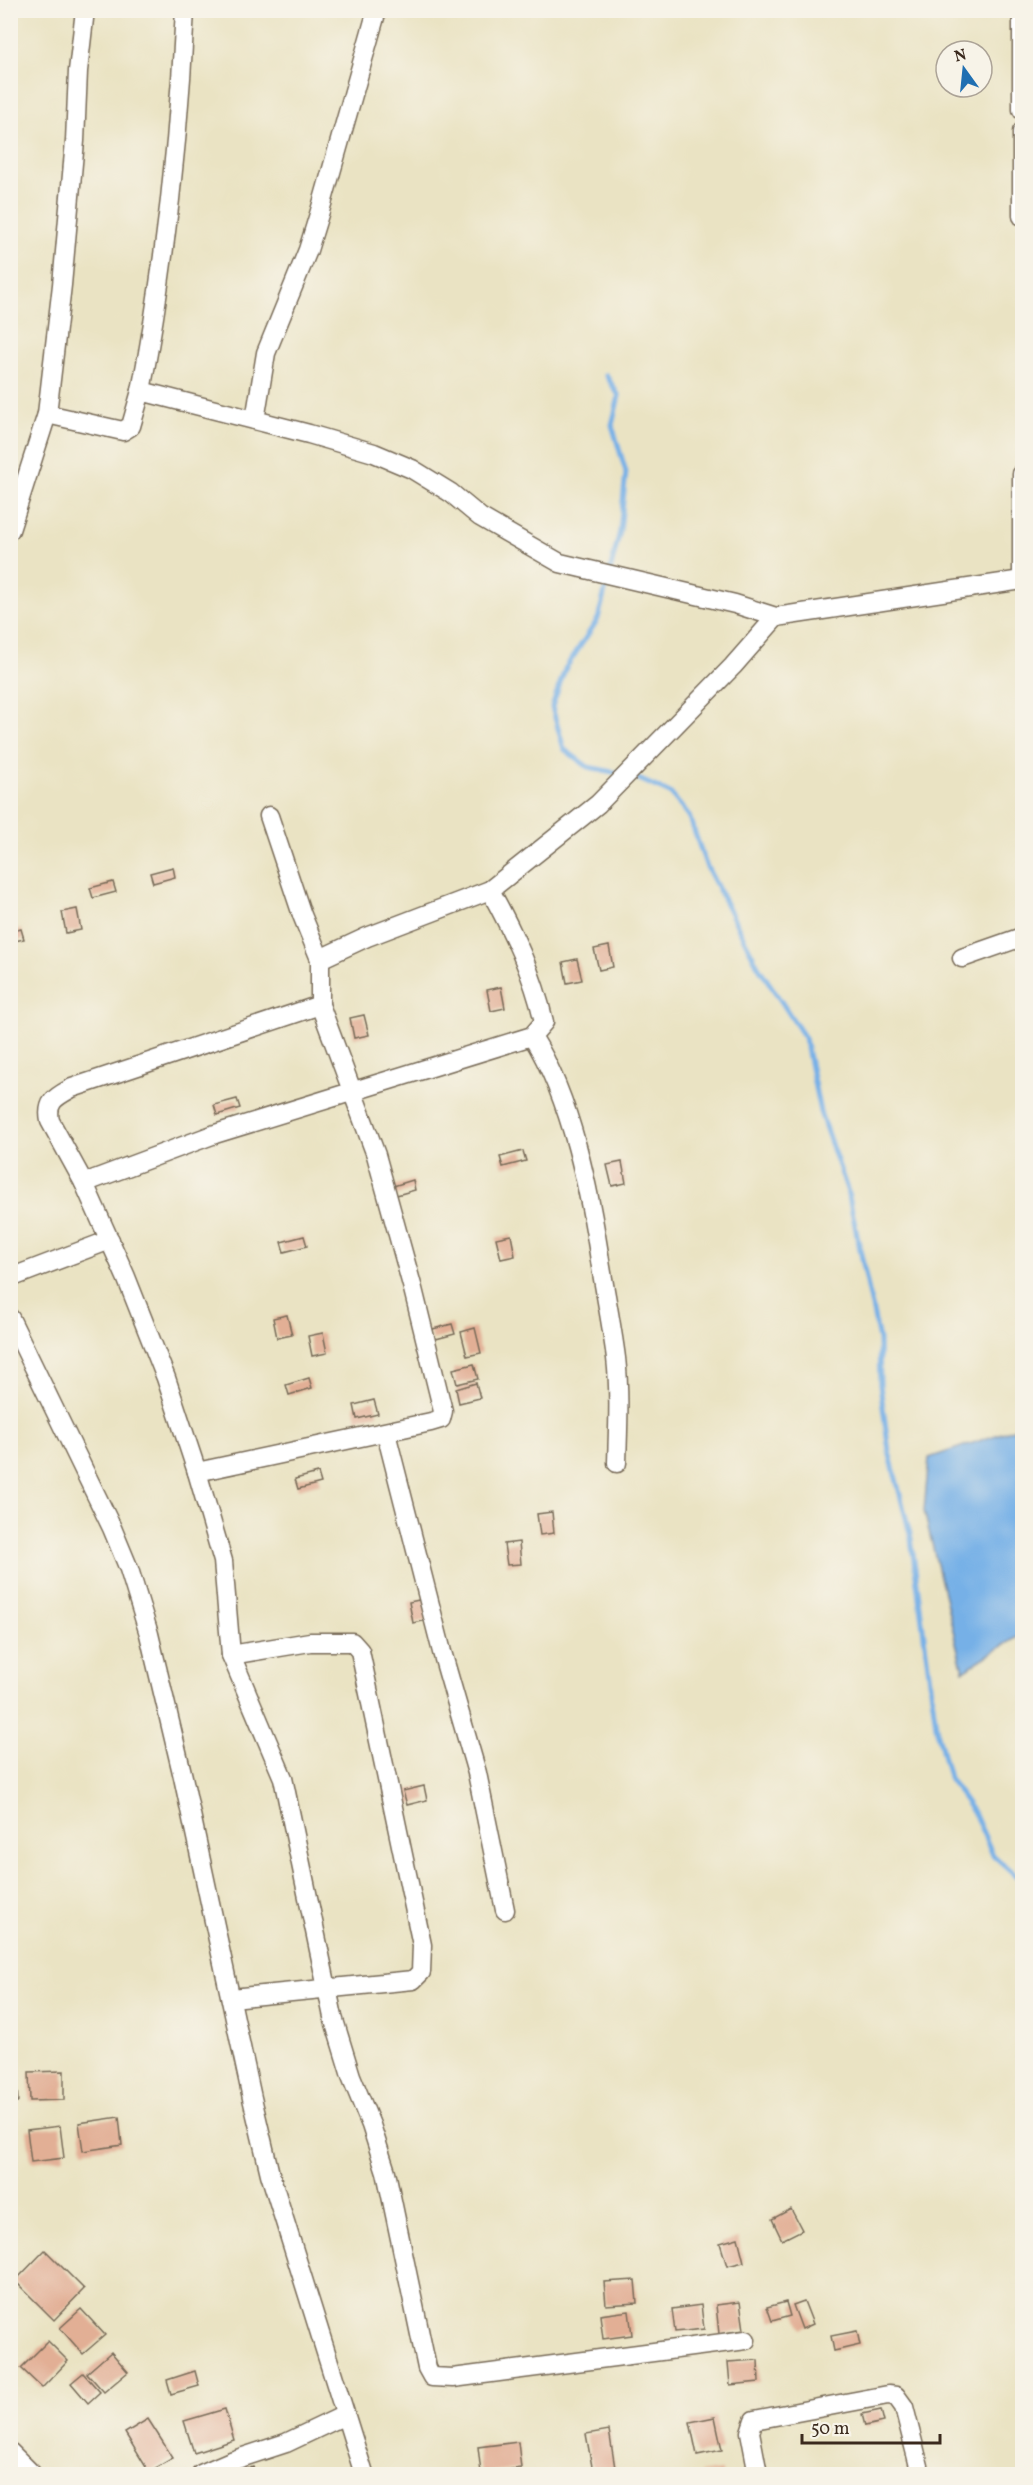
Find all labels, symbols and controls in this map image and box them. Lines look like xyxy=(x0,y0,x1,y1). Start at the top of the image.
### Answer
north arrow xyxy=(934,39,994,99)
text: N xyxy=(952,44,969,69)
scale bar xyxy=(802,2407,940,2445)
text: 50 m xyxy=(811,2417,850,2442)

